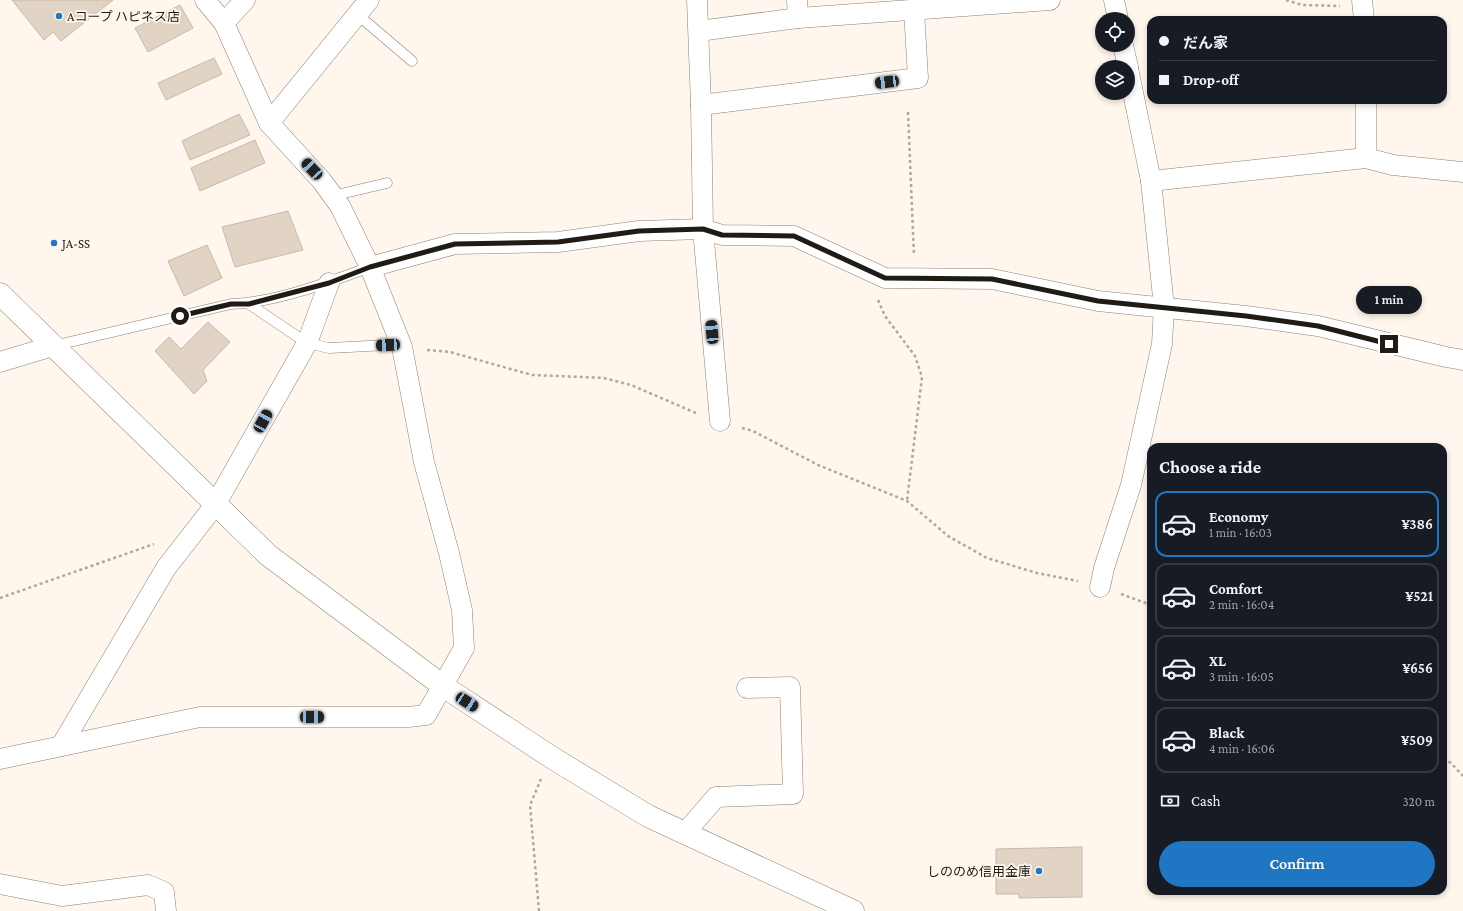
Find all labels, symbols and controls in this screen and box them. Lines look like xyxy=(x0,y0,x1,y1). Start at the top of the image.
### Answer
place label: Aコープ ハピネス店 xyxy=(67,9,180,24)
marker: Aコープ ハピネス店 xyxy=(54,11,64,21)
map controls xyxy=(1095,12,1135,100)
button: locate xyxy=(1095,12,1135,52)
text: だん家 xyxy=(1183,35,1228,51)
button: layers xyxy=(1095,60,1135,100)
text: Drop-off xyxy=(1183,72,1239,88)
car xyxy=(874,75,900,89)
car xyxy=(299,156,325,182)
place label: JA-SS xyxy=(61,236,90,251)
marker: JA-SS xyxy=(49,238,59,248)
callout: 1 min xyxy=(1356,286,1422,314)
text: 1 min xyxy=(1375,292,1403,307)
route start xyxy=(171,307,189,325)
car xyxy=(705,320,719,344)
route end xyxy=(1380,335,1398,353)
car xyxy=(376,338,400,352)
car xyxy=(252,408,274,434)
text: Choose a ride xyxy=(1159,457,1261,477)
icon: car xyxy=(1161,506,1197,542)
text: Economy xyxy=(1209,509,1268,525)
text: ¥386 xyxy=(1401,516,1433,532)
text: 1 min · 16:03 xyxy=(1209,525,1272,540)
icon: car xyxy=(1161,578,1197,614)
text: Comfort xyxy=(1209,581,1263,597)
text: ¥521 xyxy=(1405,588,1433,604)
text: 2 min · 16:04 xyxy=(1209,597,1274,612)
icon: car xyxy=(1161,650,1197,686)
text: XL xyxy=(1209,653,1226,669)
text: ¥656 xyxy=(1402,660,1433,676)
text: 3 min · 16:05 xyxy=(1209,669,1274,684)
car xyxy=(454,690,480,714)
car xyxy=(300,711,324,723)
icon: car xyxy=(1161,722,1197,758)
text: Black xyxy=(1209,725,1244,741)
text: ¥509 xyxy=(1401,732,1433,748)
text: 4 min · 16:06 xyxy=(1209,741,1275,756)
icon: cash xyxy=(1159,790,1181,812)
text: Cash xyxy=(1191,793,1221,809)
text: 320 m xyxy=(1402,794,1435,809)
button: Confirm xyxy=(1159,841,1435,887)
place label: しののめ信用金庫 xyxy=(927,864,1031,879)
marker: しののめ信用金庫 xyxy=(1034,866,1044,876)

